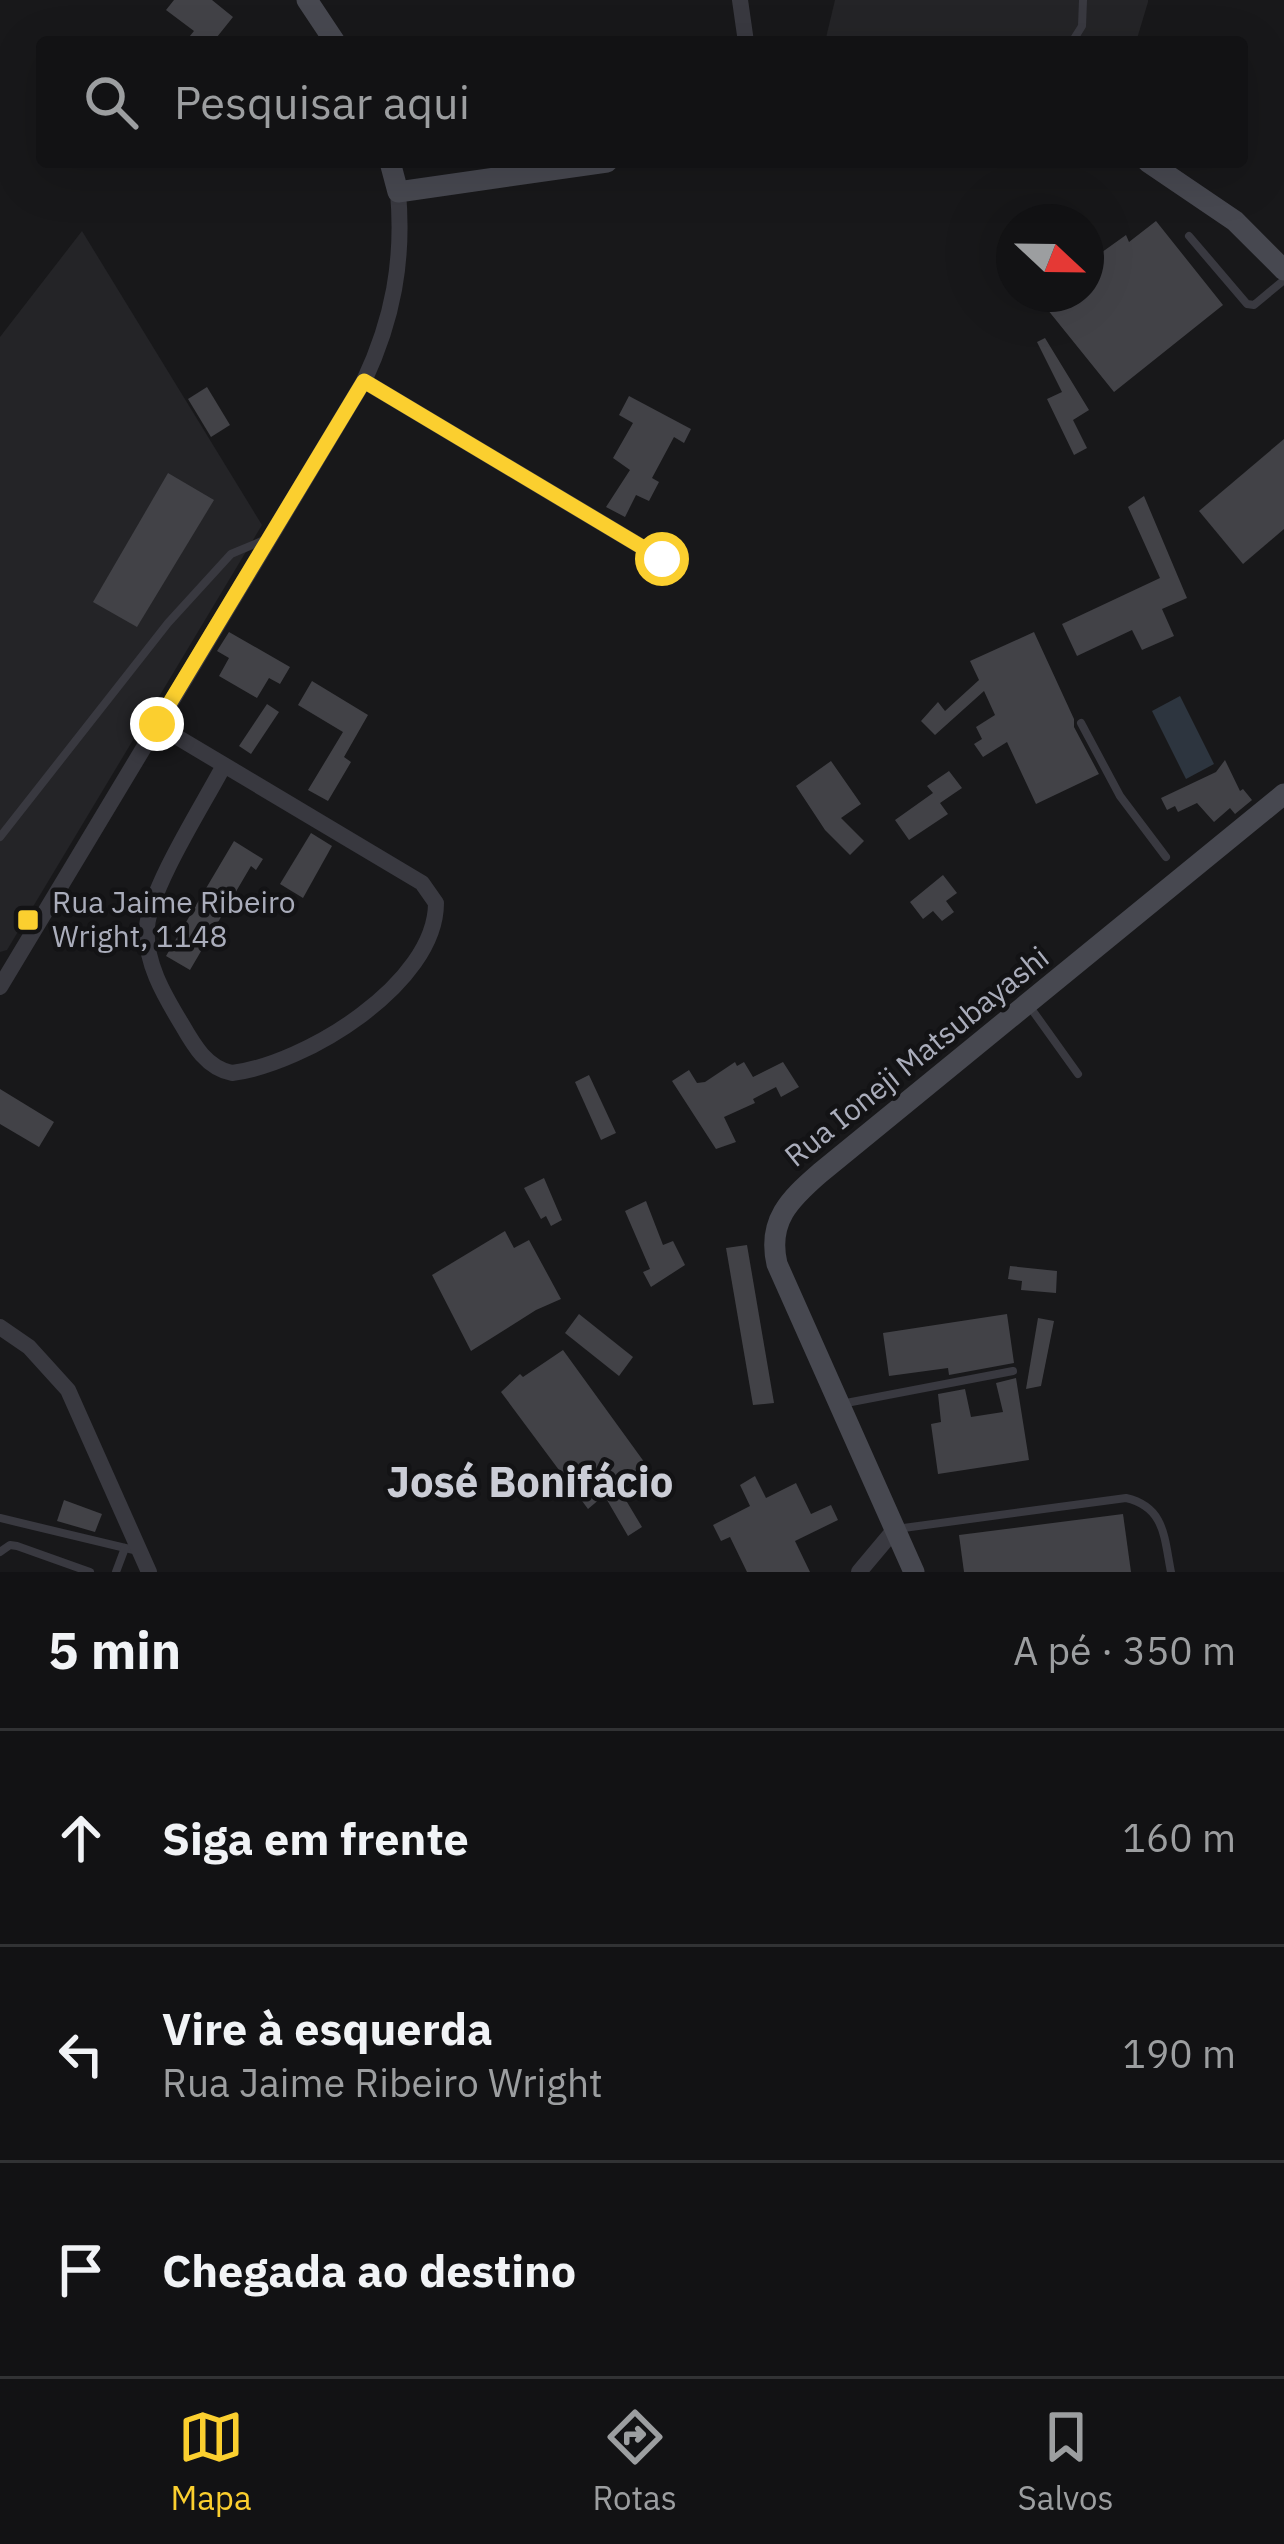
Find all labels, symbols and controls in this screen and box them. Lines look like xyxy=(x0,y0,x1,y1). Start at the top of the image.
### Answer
search box xyxy=(36,36,1248,168)
icon: search xyxy=(78,69,144,135)
text: Pesquisar aqui xyxy=(174,73,470,131)
north arrow xyxy=(996,204,1104,312)
route start xyxy=(635,532,689,586)
route end xyxy=(130,697,184,751)
place label: Rua Jaime Ribeiro Wright, 1148 xyxy=(52,882,296,955)
marker: Rua Jaime Ribeiro Wright, 1148 xyxy=(15,907,41,933)
street label: Rua Ioneji Matsubayashi xyxy=(776,937,1056,1175)
district label: José Bonifácio xyxy=(386,1454,674,1509)
text: 5 min xyxy=(48,1617,181,1683)
text: A pé · 350 m xyxy=(1013,1625,1236,1676)
icon: ahead xyxy=(48,1805,114,1871)
text: Siga em frente xyxy=(162,1809,469,1867)
text: 160 m xyxy=(1123,1812,1236,1863)
text: Vire à esquerda xyxy=(162,1999,493,2057)
icon: left xyxy=(48,2021,114,2087)
text: 190 m xyxy=(1123,2028,1236,2079)
text: Rua Jaime Ribeiro Wright xyxy=(162,2057,603,2108)
icon: arrive xyxy=(48,2237,114,2303)
text: Chegada ao destino xyxy=(162,2241,576,2299)
tab: Mapa xyxy=(170,2404,252,2519)
tab: Rotas xyxy=(592,2404,677,2519)
tab: Salvos xyxy=(1018,2404,1114,2519)

